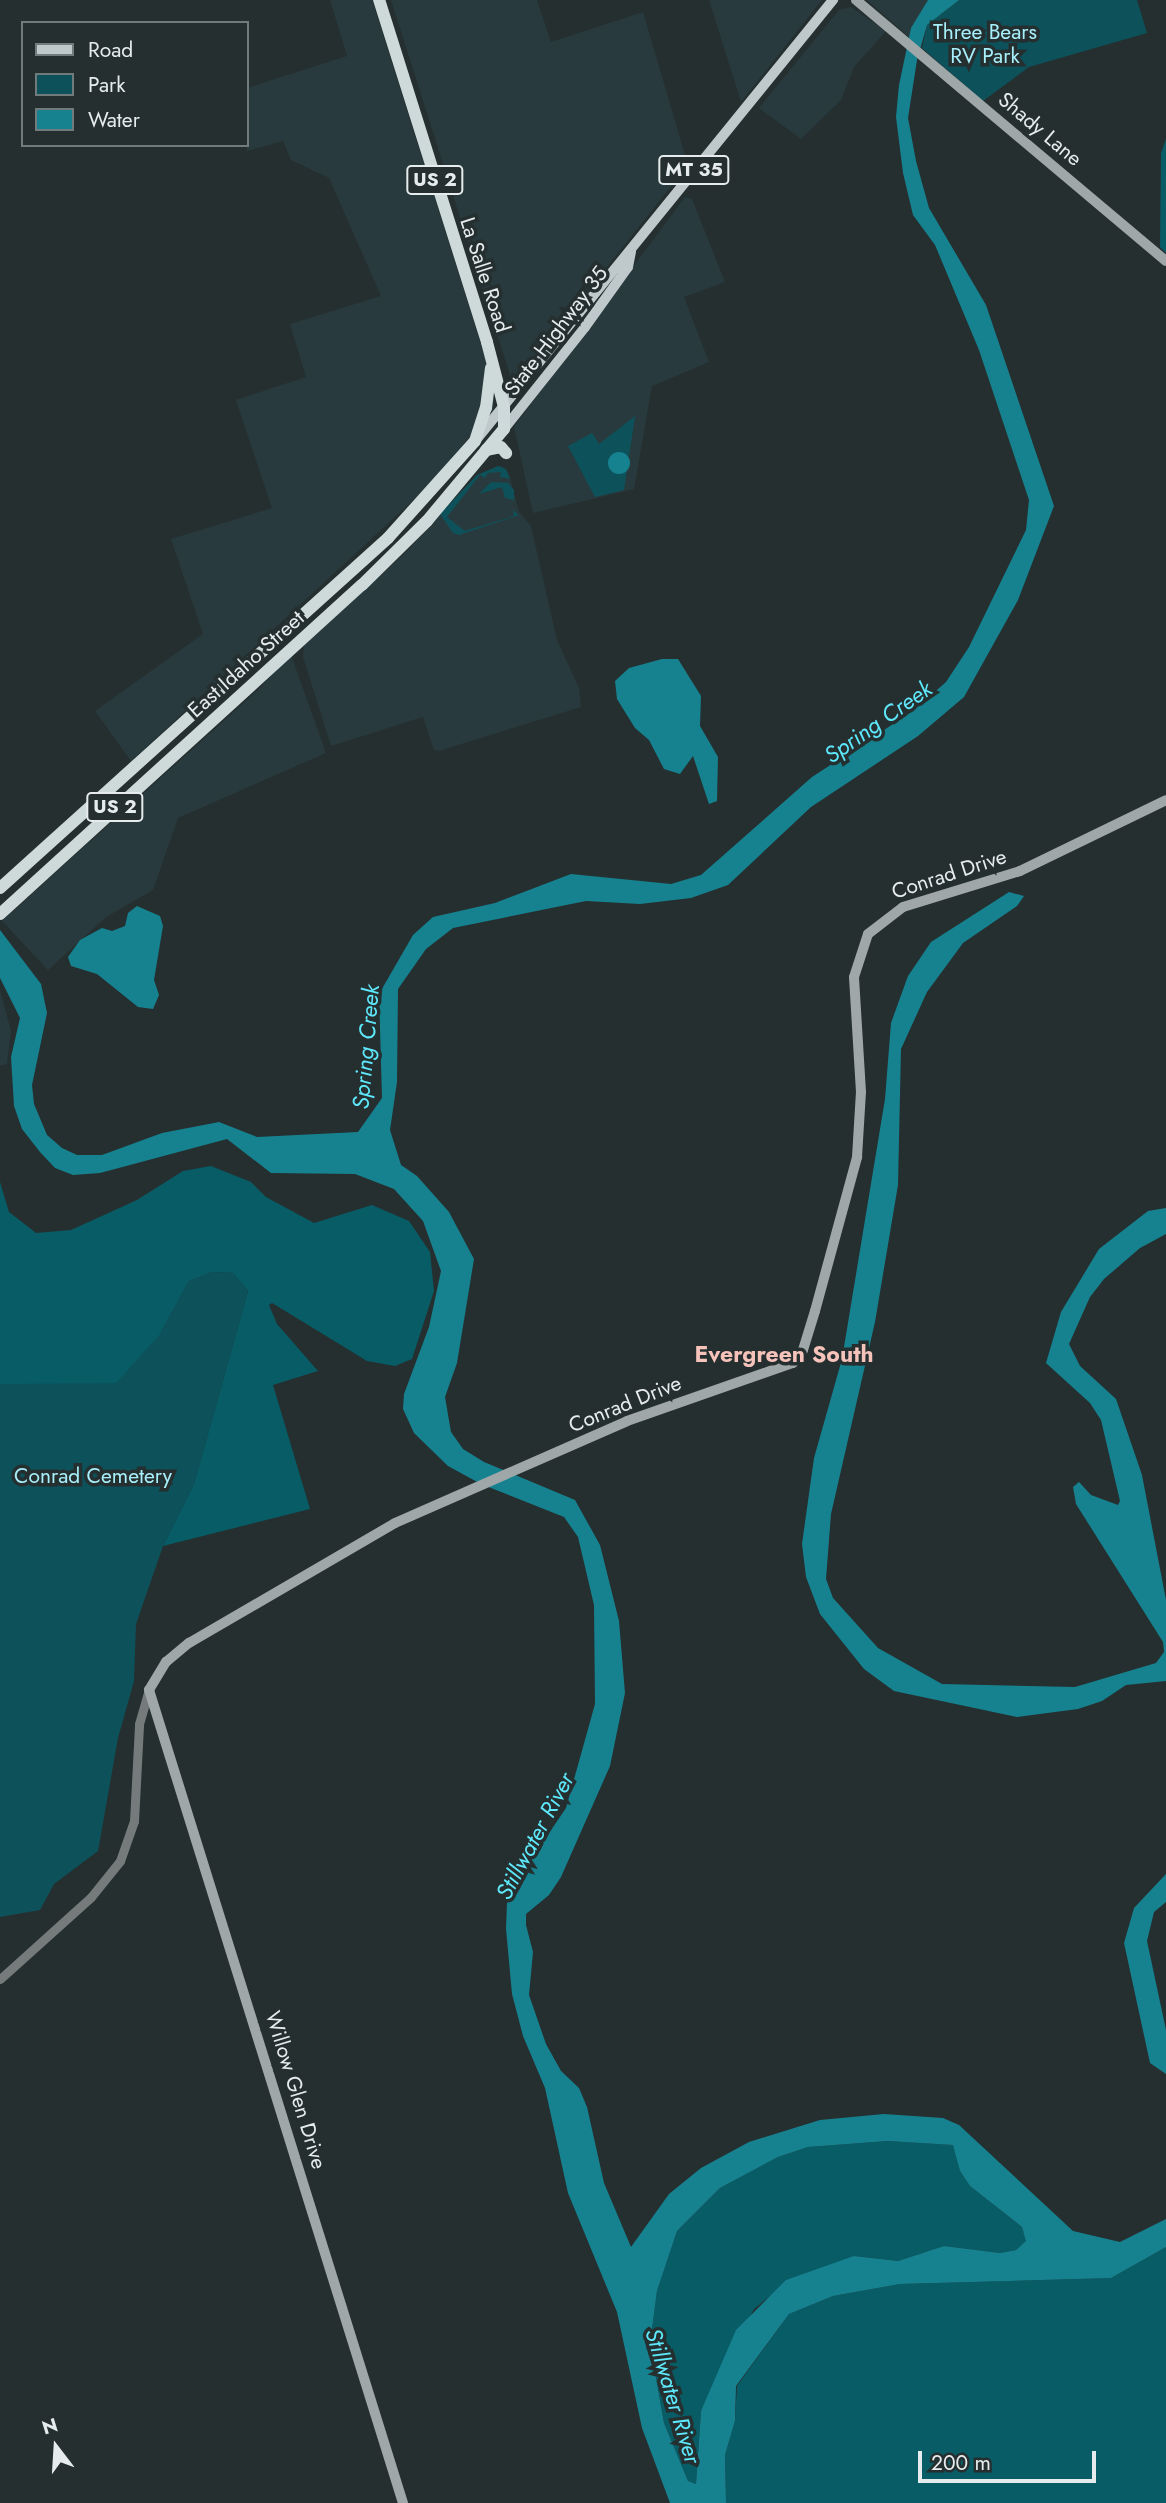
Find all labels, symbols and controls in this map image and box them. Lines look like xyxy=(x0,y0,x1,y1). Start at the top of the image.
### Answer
park label: Three Bears RV Park xyxy=(933,19,1037,69)
legend xyxy=(21,21,248,147)
text: Road xyxy=(88,35,133,65)
text: Park xyxy=(88,70,125,100)
street label: Shady Lane xyxy=(993,87,1087,171)
text: Water xyxy=(88,105,140,135)
road number: MT 35 xyxy=(657,154,731,186)
road number: US 2 xyxy=(405,164,465,196)
street label: La Salle Road xyxy=(455,214,515,336)
street label: State Highway 35 xyxy=(499,261,613,401)
street label: East Idaho Street xyxy=(183,605,309,723)
water label: Spring Creek xyxy=(819,675,937,769)
road number: US 2 xyxy=(85,792,145,822)
street label: Conrad Drive xyxy=(888,844,1010,904)
water label: Spring Creek xyxy=(347,983,385,1111)
district label: Evergreen South xyxy=(694,1340,874,1368)
street label: Conrad Drive xyxy=(565,1370,685,1438)
park label: Conrad Cemetery xyxy=(14,1463,172,1489)
water label: Stillwater River xyxy=(490,1768,580,1904)
street label: Willow Glen Drive xyxy=(260,2008,332,2172)
water label: Stillwater River xyxy=(639,2325,707,2467)
text: N xyxy=(39,2411,61,2442)
north arrow xyxy=(21,2412,91,2482)
scale bar xyxy=(921,2436,1100,2480)
text: 200 m xyxy=(931,2448,991,2478)

